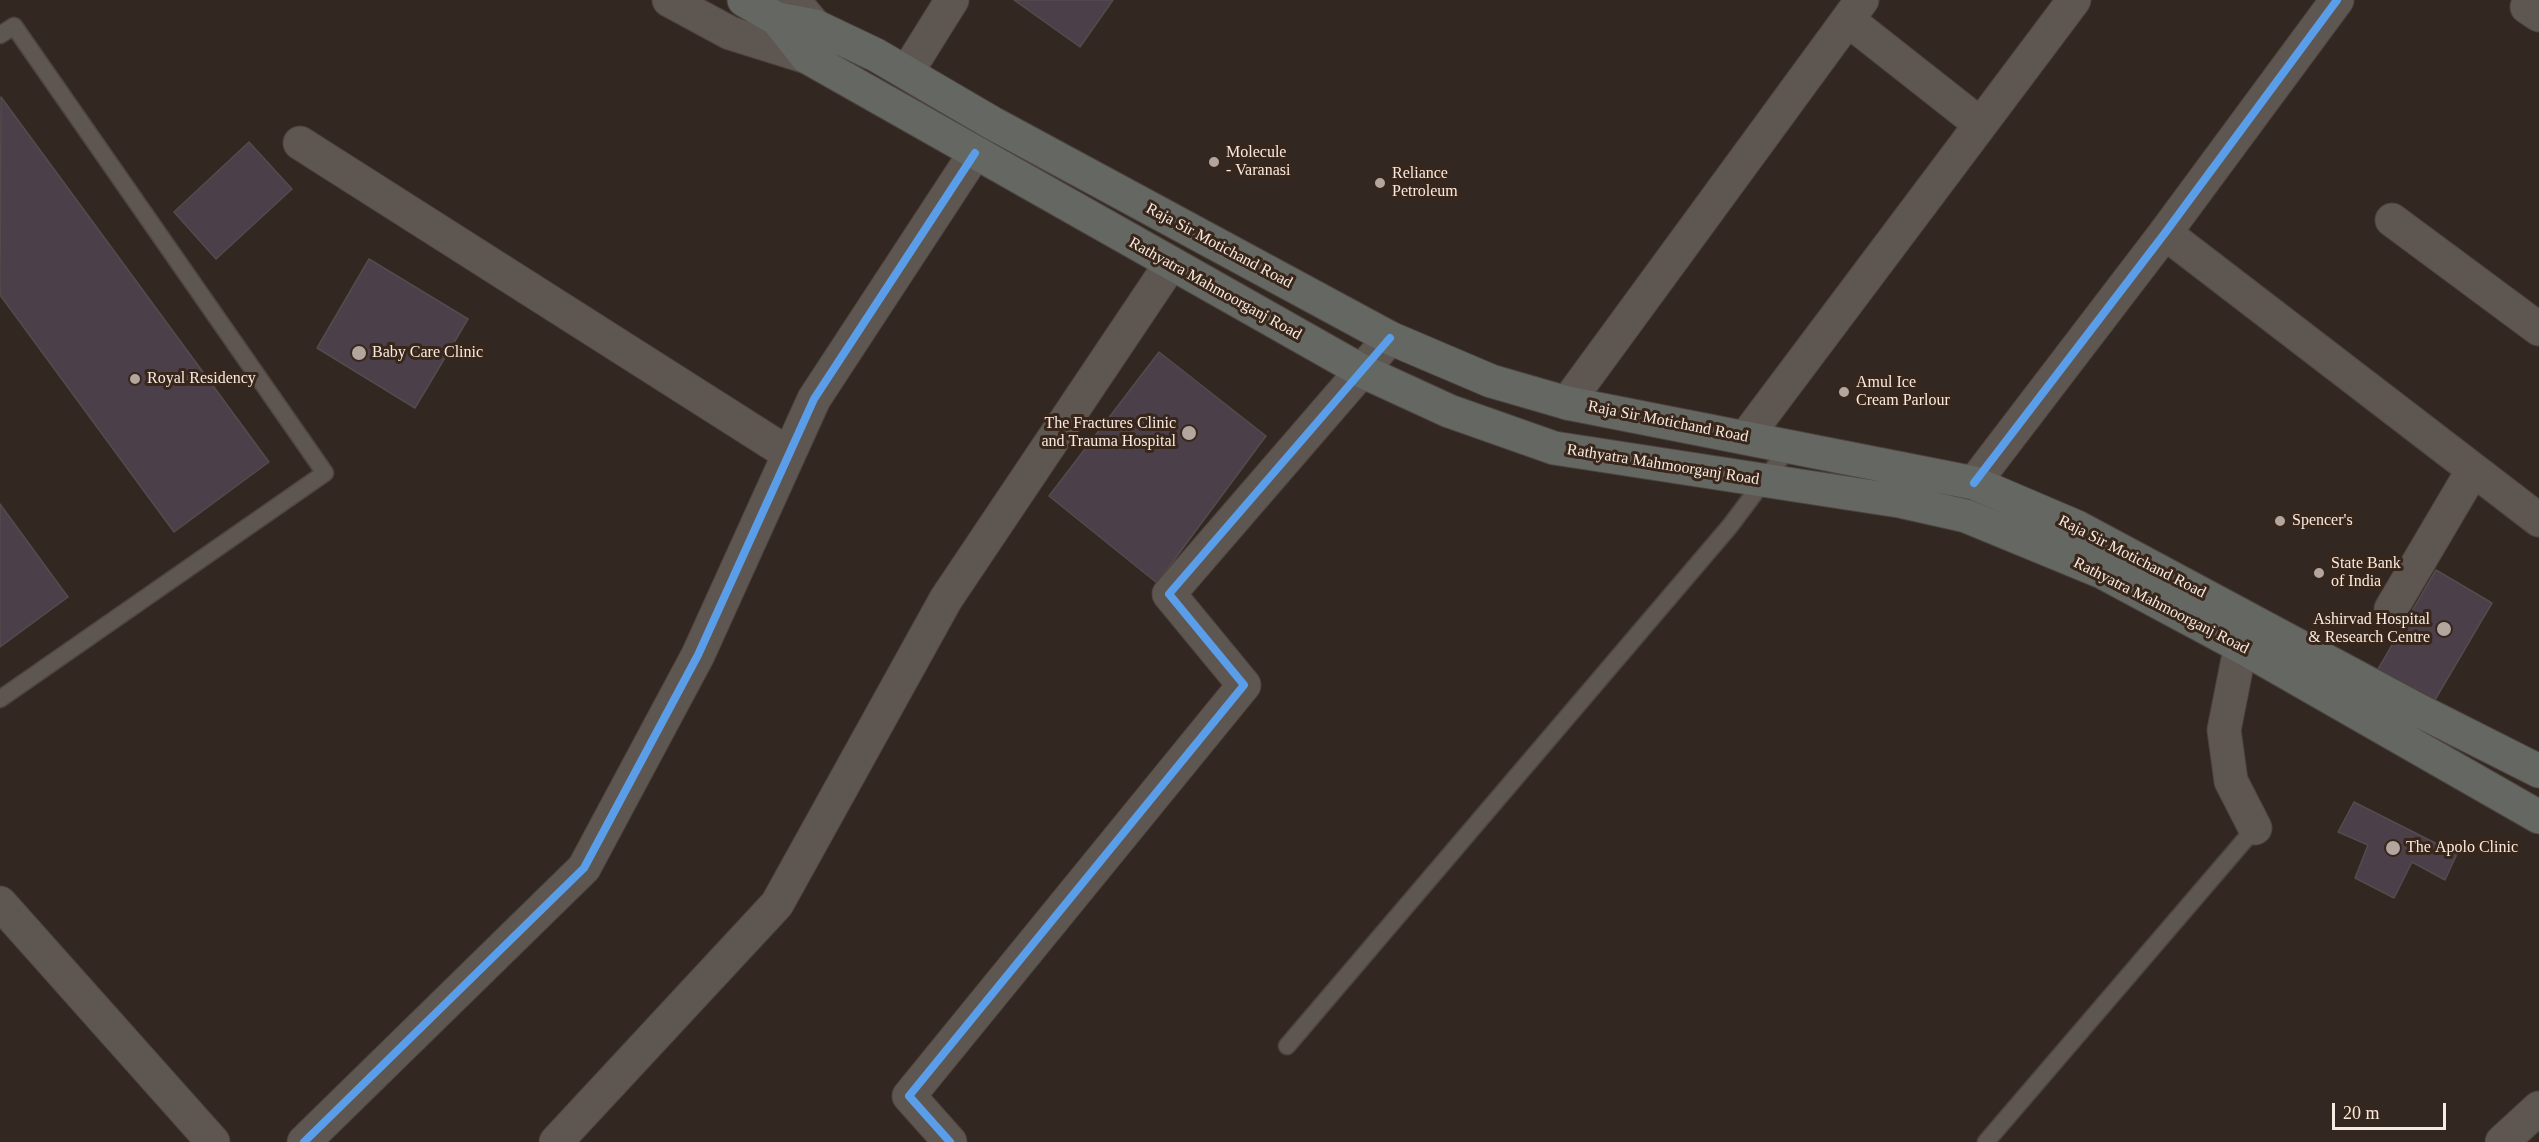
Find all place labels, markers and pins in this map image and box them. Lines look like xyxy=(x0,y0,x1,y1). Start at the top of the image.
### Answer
place label: Molecule - Varanasi xyxy=(1226,143,1290,181)
marker: Molecule - Varanasi xyxy=(1207,155,1221,169)
place label: Reliance Petroleum xyxy=(1392,164,1458,202)
marker: Reliance Petroleum xyxy=(1373,176,1387,190)
place label: Baby Care Clinic xyxy=(372,343,483,363)
marker: Baby Care Clinic xyxy=(350,344,368,362)
place label: Royal Residency xyxy=(147,369,256,389)
marker: Royal Residency xyxy=(128,372,142,386)
place label: Amul Ice Cream Parlour xyxy=(1856,373,1950,411)
marker: Amul Ice Cream Parlour xyxy=(1837,385,1851,399)
place label: The Fractures Clinic and Trauma Hospital xyxy=(1041,414,1176,452)
marker: The Fractures Clinic and Trauma Hospital xyxy=(1180,424,1198,442)
place label: Spencer's xyxy=(2292,511,2353,531)
marker: Spencer's xyxy=(2273,514,2287,528)
place label: State Bank of India xyxy=(2331,554,2401,592)
marker: State Bank of India xyxy=(2312,566,2326,580)
place label: Ashirvad Hospital & Research Centre xyxy=(2308,610,2430,648)
marker: Ashirvad Hospital & Research Centre xyxy=(2435,620,2453,638)
place label: The Apolo Clinic xyxy=(2406,838,2518,858)
marker: The Apolo Clinic xyxy=(2384,839,2402,857)

